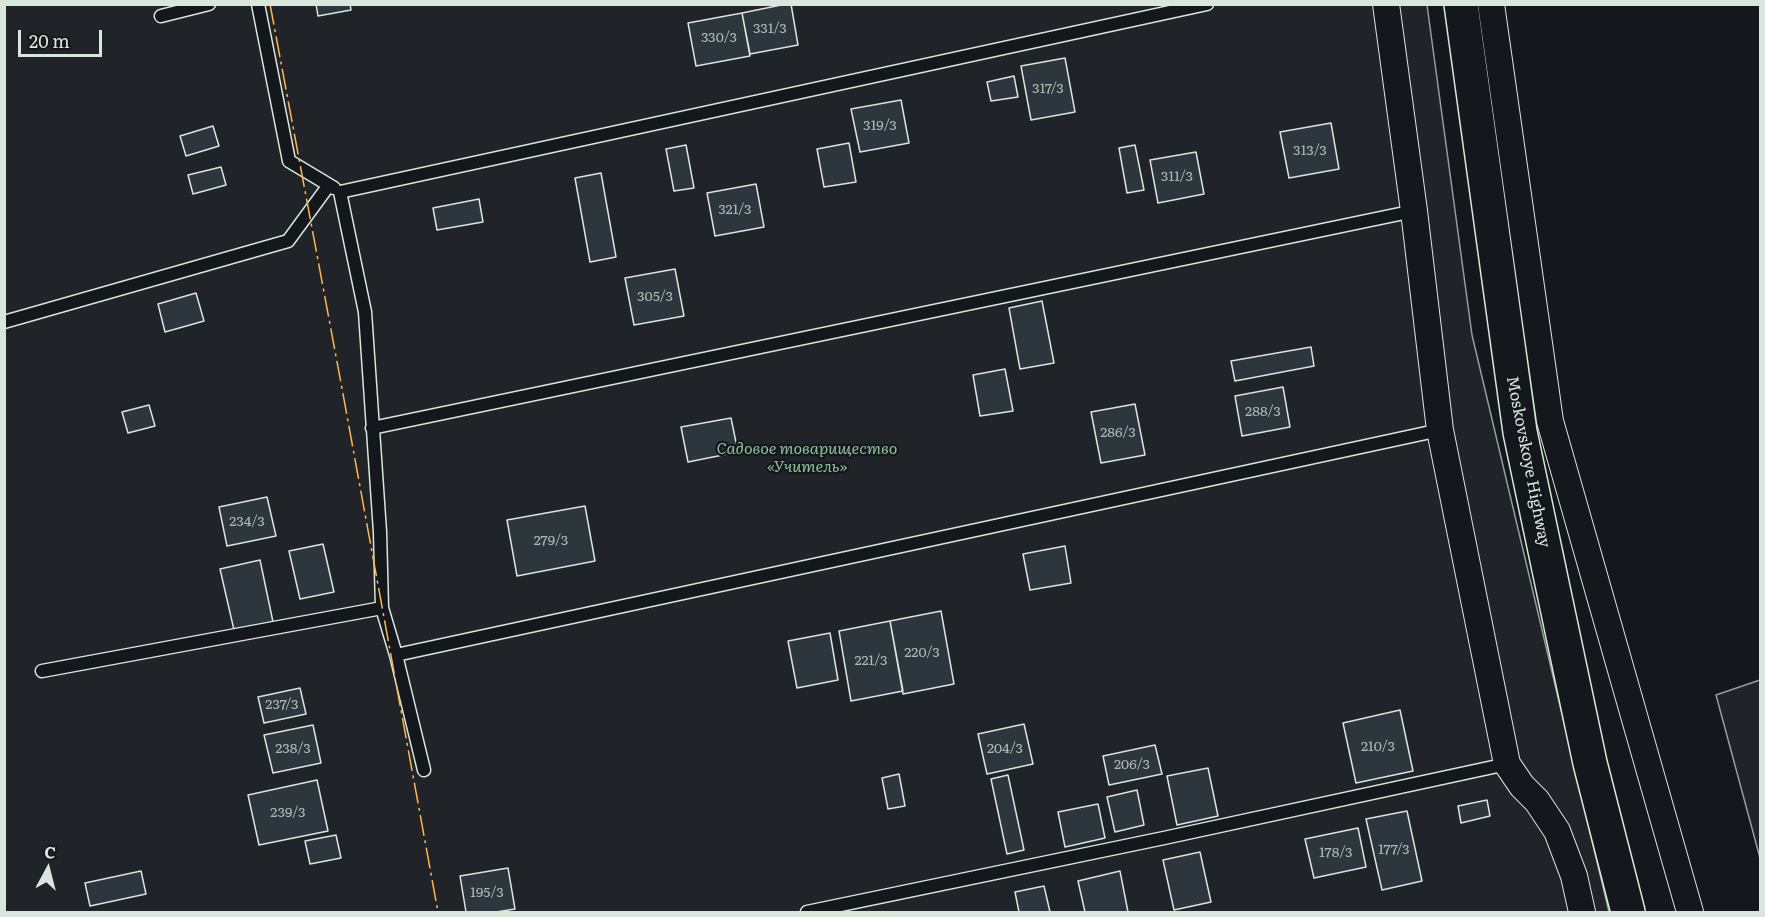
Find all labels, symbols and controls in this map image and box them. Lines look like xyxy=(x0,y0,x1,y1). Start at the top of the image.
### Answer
scale bar xyxy=(21,18,105,56)
house number: 331/3 xyxy=(753,21,787,37)
text: 20 m xyxy=(29,27,70,54)
house number: 330/3 xyxy=(701,30,737,46)
house number: 317/3 xyxy=(1032,81,1064,97)
house number: 319/3 xyxy=(863,118,897,134)
house number: 313/3 xyxy=(1293,143,1327,159)
house number: 311/3 xyxy=(1161,169,1193,185)
house number: 321/3 xyxy=(718,202,752,218)
house number: 305/3 xyxy=(637,289,673,305)
street label: Moskovskoye Highway xyxy=(1502,375,1554,549)
house number: 288/3 xyxy=(1245,404,1281,420)
house number: 286/3 xyxy=(1100,425,1136,441)
park label: Садовое товарищество «Учитель» xyxy=(717,439,897,477)
house number: 234/3 xyxy=(229,514,265,530)
house number: 279/3 xyxy=(534,533,568,549)
house number: 220/3 xyxy=(904,645,940,661)
house number: 221/3 xyxy=(854,653,888,669)
house number: 237/3 xyxy=(265,697,299,713)
house number: 210/3 xyxy=(1361,739,1395,755)
house number: 238/3 xyxy=(275,741,311,757)
house number: 204/3 xyxy=(987,741,1023,757)
house number: 206/3 xyxy=(1114,757,1150,773)
house number: 239/3 xyxy=(270,805,306,821)
north arrow xyxy=(18,839,78,899)
text: С xyxy=(43,839,57,864)
house number: 177/3 xyxy=(1378,842,1410,858)
house number: 178/3 xyxy=(1319,845,1353,861)
house number: 195/3 xyxy=(470,885,504,901)

